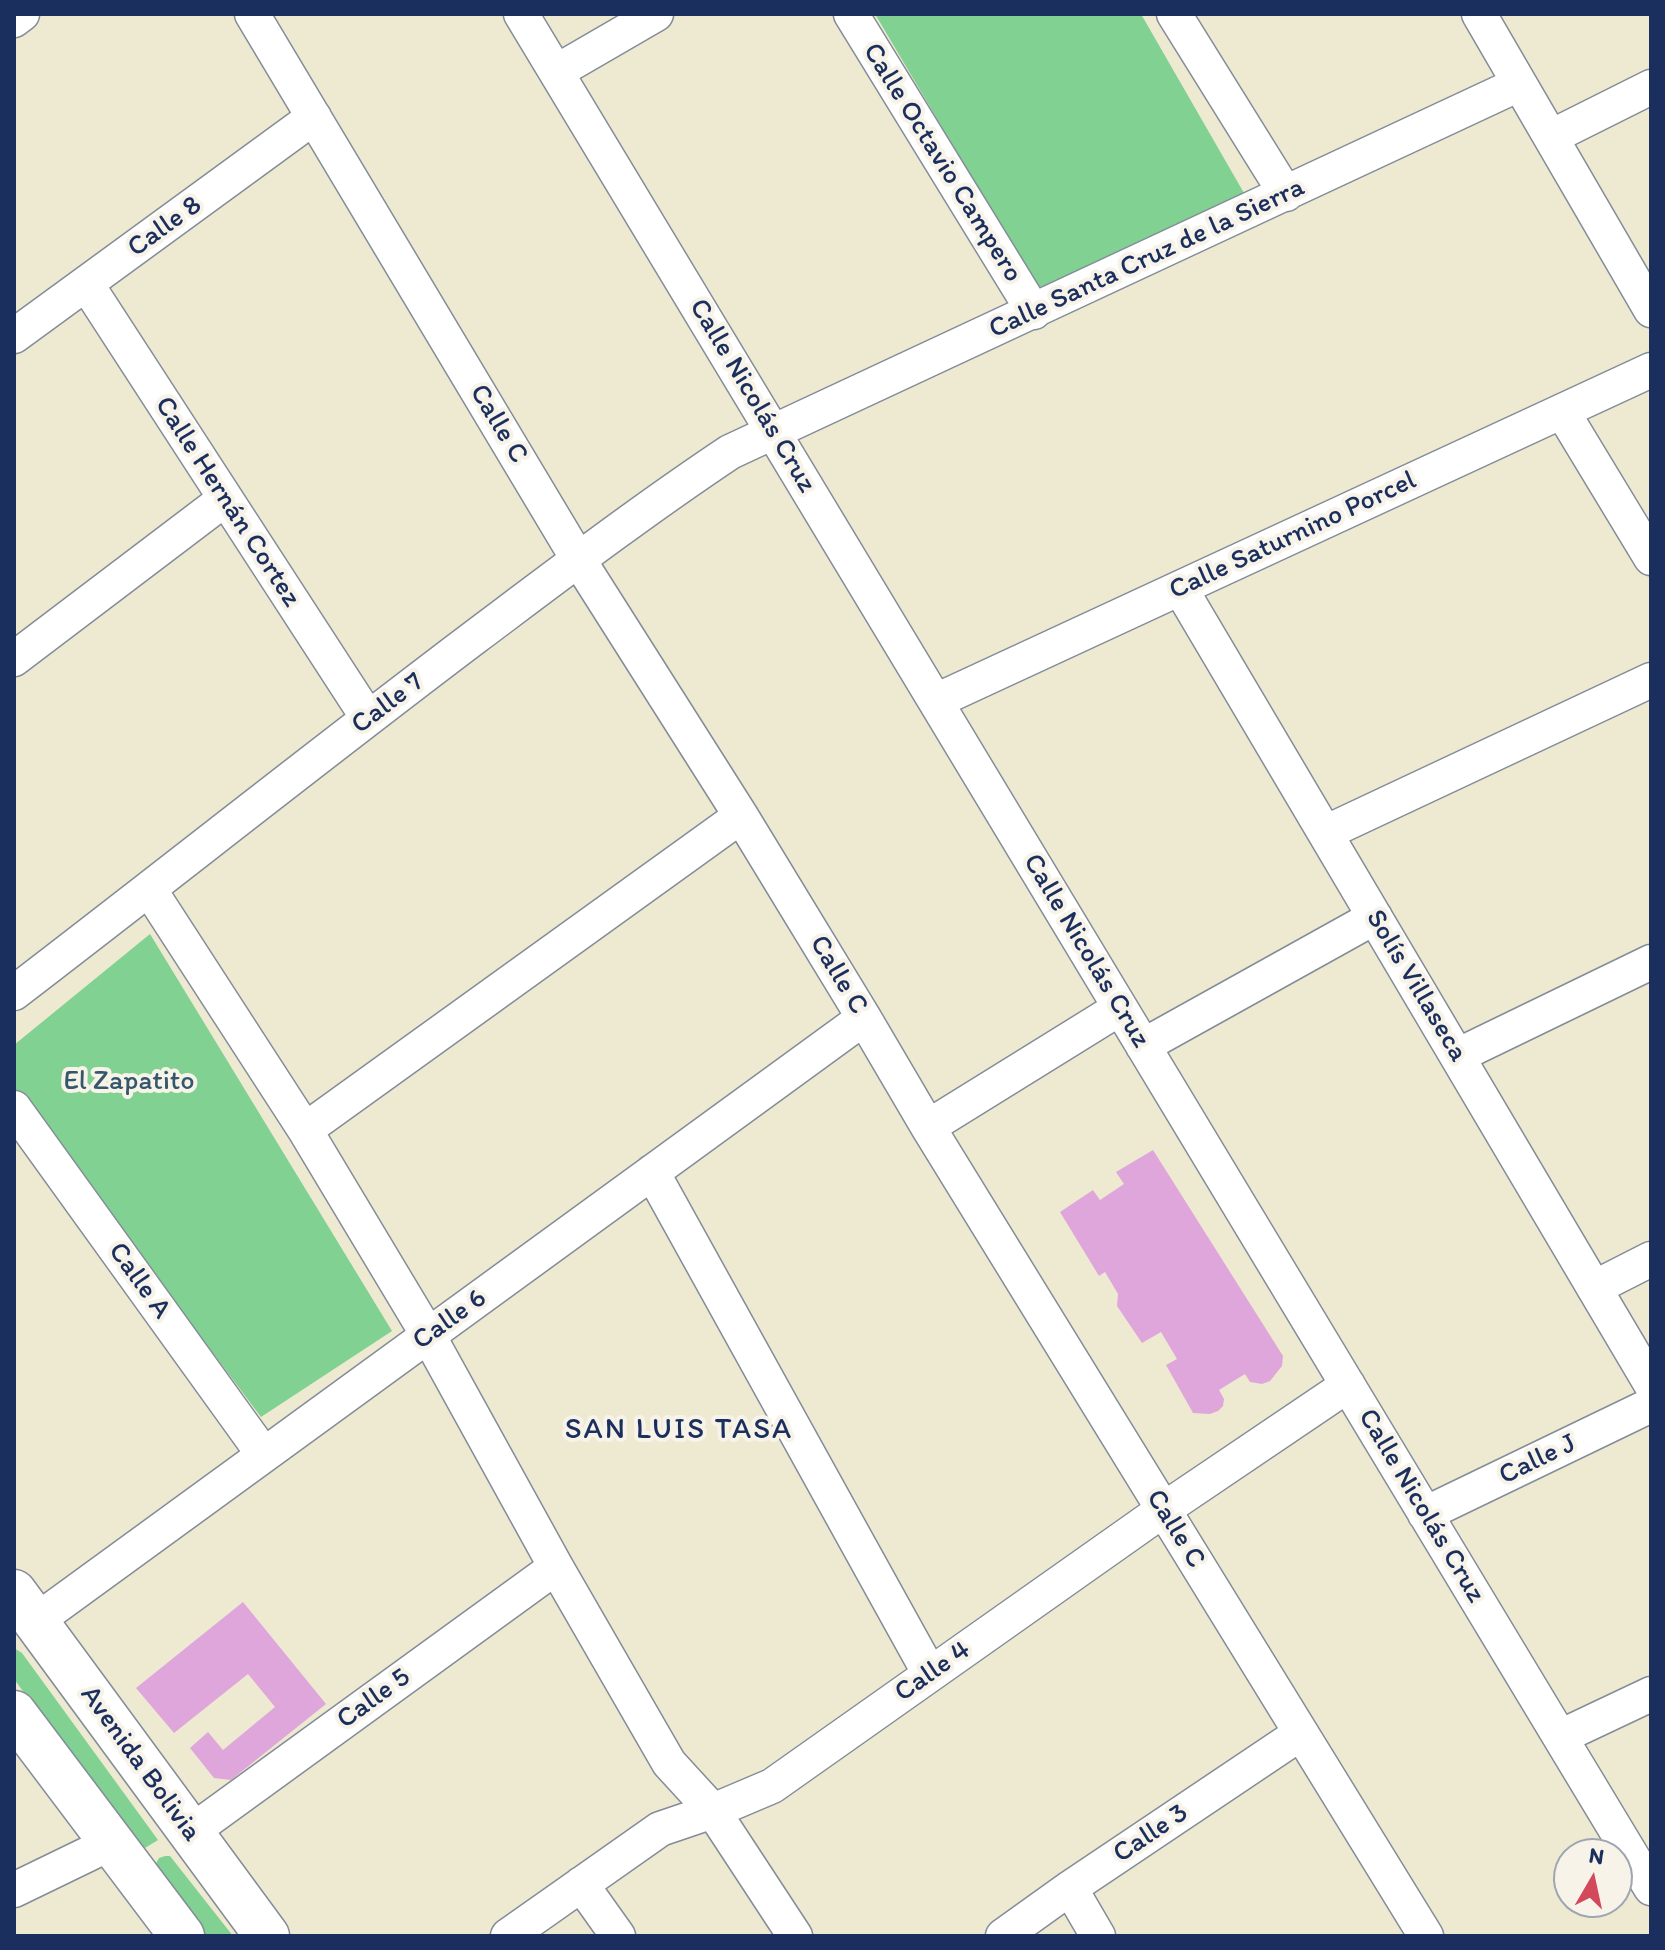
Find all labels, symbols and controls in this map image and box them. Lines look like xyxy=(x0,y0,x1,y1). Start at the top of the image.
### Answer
street label: Calle Octavio Campero xyxy=(855,37,1029,289)
street label: Calle Santa Cruz de la Sierra xyxy=(984,171,1310,347)
street label: Calle 8 xyxy=(121,189,209,265)
street label: Calle Nicolás Cruz xyxy=(681,293,823,499)
street label: Calle C xyxy=(461,378,535,470)
street label: Calle Hernán Cortez xyxy=(147,391,307,613)
street label: Calle Saturnino Porcel xyxy=(1164,464,1422,608)
street label: Calle 7 xyxy=(345,666,431,742)
street label: Calle Nicolás Cruz xyxy=(1015,848,1157,1054)
street label: Solís Villaseca xyxy=(1358,904,1474,1068)
street label: Calle C xyxy=(801,929,875,1021)
park label: El Zapatito xyxy=(63,1065,195,1099)
street label: Calle A xyxy=(100,1236,178,1326)
street label: Calle 6 xyxy=(407,1282,493,1358)
street label: Calle Nicolás Cruz xyxy=(1350,1403,1492,1609)
district label: SAN LUIS TASA xyxy=(566,1412,792,1448)
street label: Calle J xyxy=(1494,1427,1582,1493)
street label: Calle C xyxy=(1138,1484,1212,1574)
street label: Calle 4 xyxy=(889,1634,977,1710)
street label: Calle 5 xyxy=(331,1661,417,1737)
street label: Avenida Bolivia xyxy=(72,1680,208,1848)
street label: Calle 3 xyxy=(1107,1797,1195,1871)
north arrow xyxy=(1553,1838,1633,1918)
text: N xyxy=(1587,1841,1606,1870)

